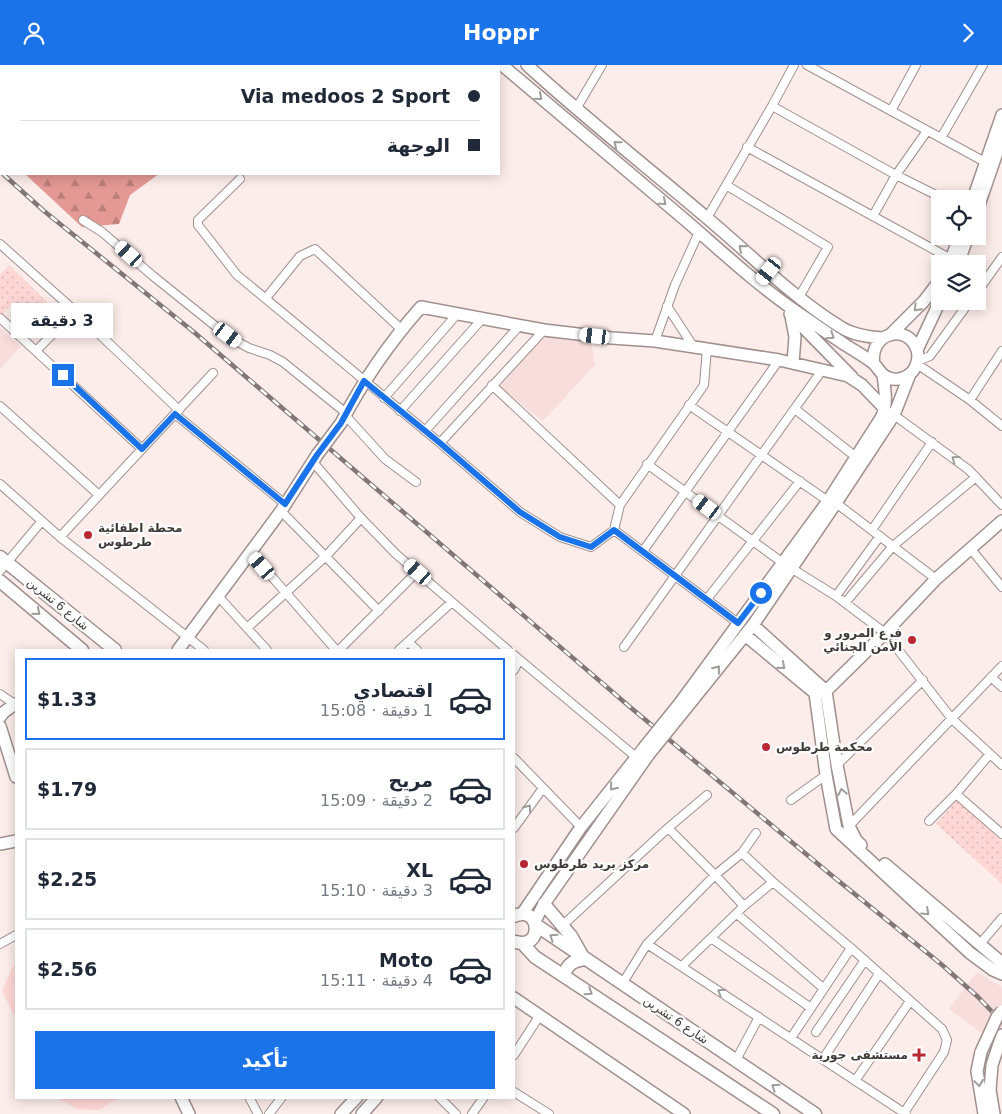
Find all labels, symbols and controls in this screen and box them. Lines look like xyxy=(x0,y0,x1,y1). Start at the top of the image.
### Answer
icon: person xyxy=(20,19,48,47)
icon: forward xyxy=(954,19,982,47)
text: Hoppr xyxy=(463,20,539,45)
text: Via medoos 2 Sport xyxy=(241,85,450,107)
one-way arrow xyxy=(534,91,543,100)
text: الوجهة xyxy=(387,134,450,156)
one-way arrow xyxy=(614,141,623,149)
map controls xyxy=(931,190,986,310)
button: locate xyxy=(931,190,986,245)
one-way arrow xyxy=(658,196,667,205)
car xyxy=(112,238,145,270)
one-way arrow xyxy=(738,244,747,253)
car xyxy=(753,255,784,287)
button: layers xyxy=(931,255,986,310)
one-way arrow xyxy=(914,302,923,311)
callout: 3 دقيقة xyxy=(12,303,114,337)
text: 3 دقيقة xyxy=(30,311,94,330)
car xyxy=(211,320,244,350)
car xyxy=(579,327,610,345)
one-way arrow xyxy=(825,330,835,339)
route end xyxy=(52,364,74,386)
one-way arrow xyxy=(951,456,961,465)
car xyxy=(690,492,723,522)
place label: محطة اطفائية طرطوس xyxy=(98,521,182,550)
marker: محطة اطفائية طرطوس xyxy=(82,529,94,541)
car xyxy=(246,550,277,582)
car xyxy=(401,556,434,588)
street label: شارع 6 تشرين xyxy=(24,575,92,634)
route start xyxy=(750,582,772,604)
one-way arrow xyxy=(32,607,41,616)
place label: فرع المرور و الأمن الجنائي xyxy=(823,626,902,654)
marker: فرع المرور و الأمن الجنائي xyxy=(906,634,918,646)
one-way arrow xyxy=(776,660,785,668)
one-way arrow xyxy=(712,666,720,675)
icon: car xyxy=(448,677,493,722)
text: اقتصادي xyxy=(353,679,433,701)
text: $1.33 xyxy=(37,688,97,710)
text: 1 دقيقة · 15:08 xyxy=(320,701,433,720)
place label: محكمة طرطوس xyxy=(776,740,873,755)
marker: محكمة طرطوس xyxy=(760,741,772,753)
icon: car xyxy=(448,767,493,812)
text: مريح xyxy=(389,769,433,791)
text: $1.79 xyxy=(37,778,97,800)
one-way arrow xyxy=(610,781,618,790)
one-way arrow xyxy=(837,788,848,797)
text: 2 دقيقة · 15:09 xyxy=(320,791,433,810)
one-way arrow xyxy=(522,804,531,814)
icon: car xyxy=(448,857,493,902)
place label: مركز بريد طرطوس xyxy=(534,857,649,872)
marker: مركز بريد طرطوس xyxy=(518,858,530,870)
text: XL xyxy=(406,859,433,881)
text: $2.25 xyxy=(37,868,97,890)
text: 3 دقيقة · 15:10 xyxy=(320,881,433,900)
one-way arrow xyxy=(920,906,929,915)
one-way arrow xyxy=(549,934,559,943)
icon: car xyxy=(448,947,493,992)
text: Moto xyxy=(379,949,433,971)
text: $2.56 xyxy=(37,958,97,980)
text: 4 دقيقة · 15:11 xyxy=(320,971,433,990)
one-way arrow xyxy=(584,986,593,995)
one-way arrow xyxy=(717,989,726,998)
street label: شارع 6 تشرين xyxy=(640,993,711,1048)
button: تأكيد xyxy=(35,1031,495,1089)
place label: مستشفى جورية xyxy=(811,1048,908,1063)
marker: مستشفى جورية xyxy=(912,1048,926,1062)
one-way arrow xyxy=(973,1079,984,1087)
one-way arrow xyxy=(771,1084,781,1093)

